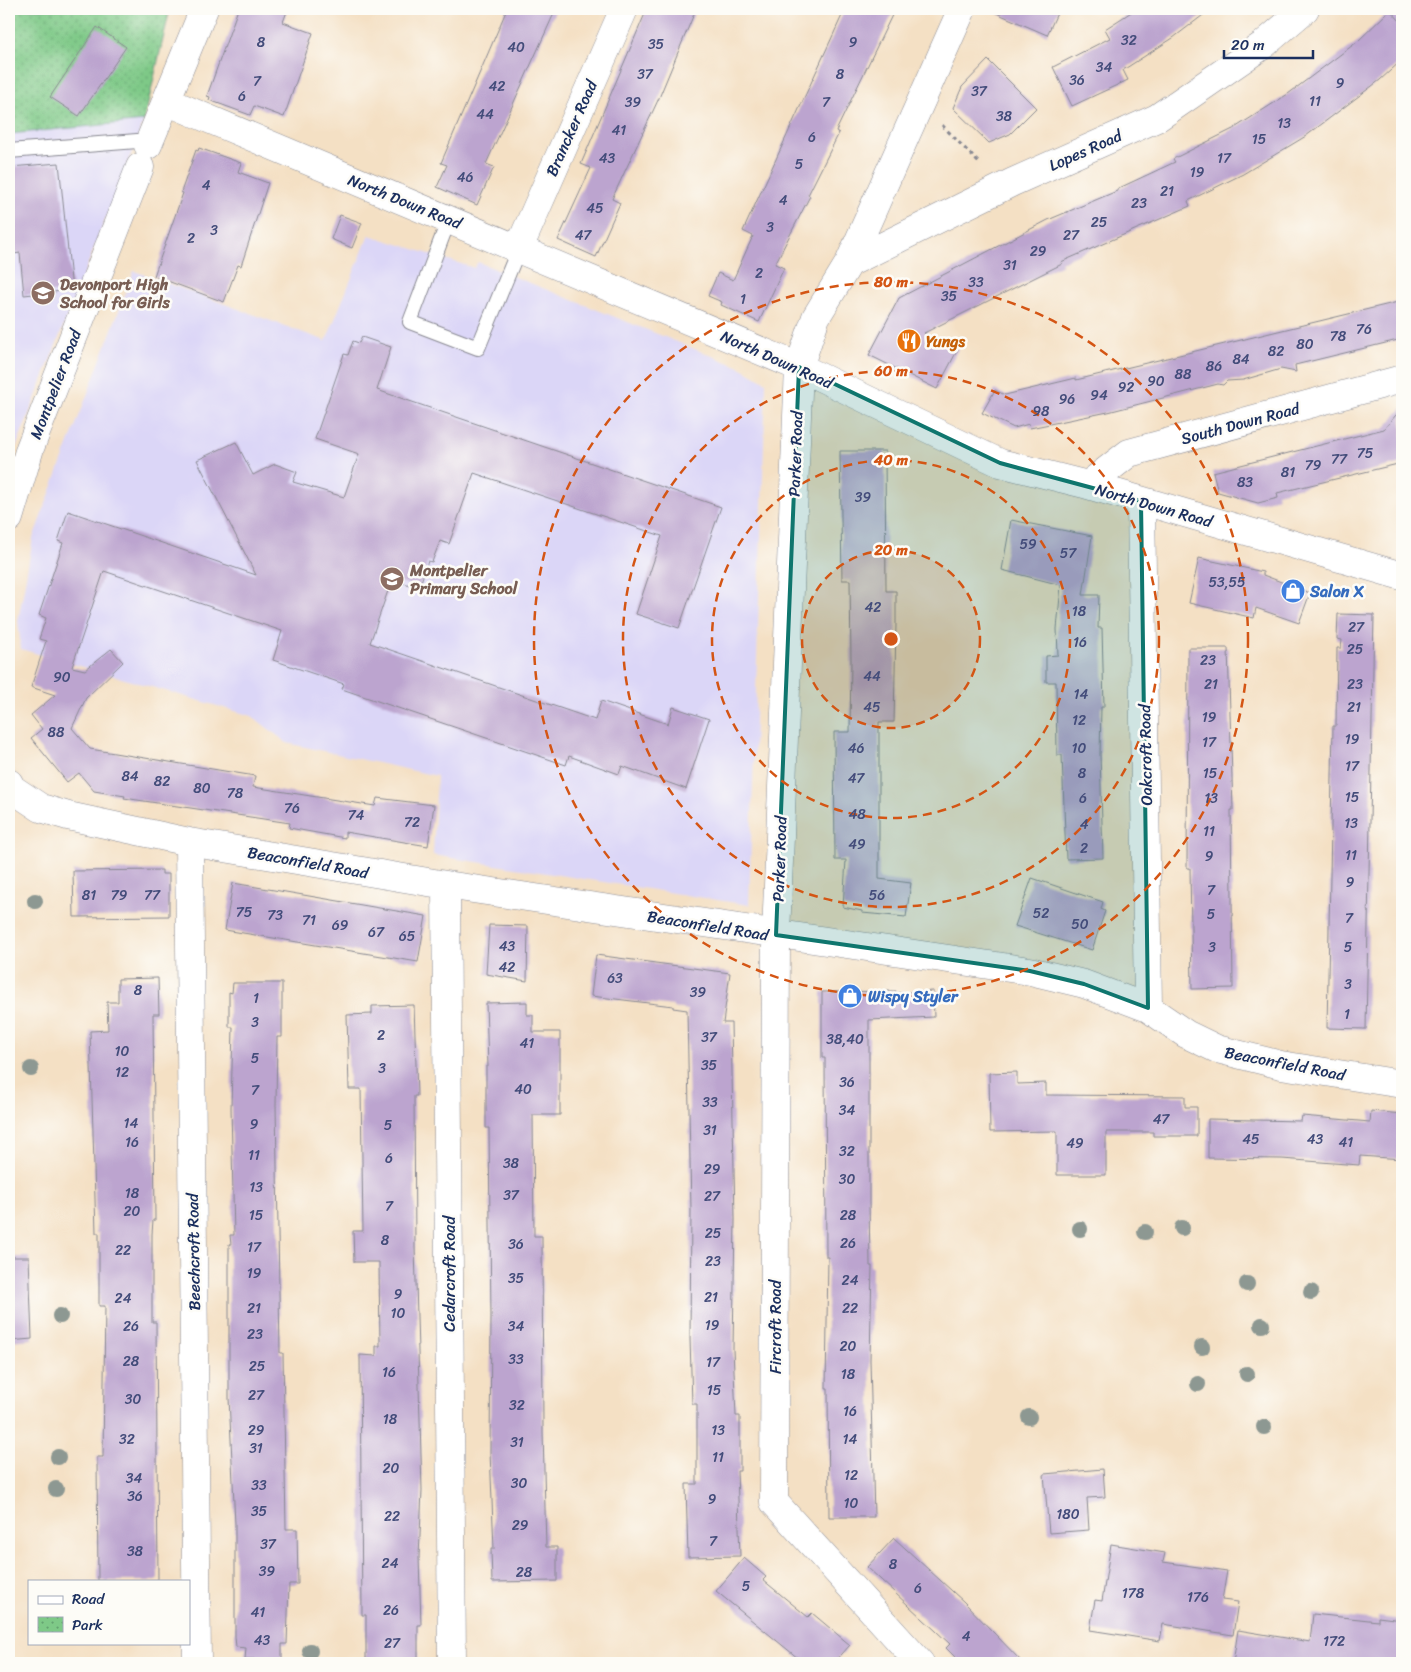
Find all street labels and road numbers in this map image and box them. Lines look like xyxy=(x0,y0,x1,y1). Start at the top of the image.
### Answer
street label: Brancker Road xyxy=(537,74,606,181)
street label: Lopes Road xyxy=(1044,121,1128,180)
street label: North Down Road xyxy=(343,165,468,238)
street label: North Down Road xyxy=(716,322,839,398)
street label: Montpelier Road xyxy=(21,324,90,443)
street label: South Down Road xyxy=(1178,393,1304,453)
street label: Parker Road xyxy=(780,409,812,497)
street label: North Down Road xyxy=(1092,475,1217,536)
street label: Oakcroft Road xyxy=(1130,703,1161,806)
street label: Parker Road xyxy=(764,814,796,902)
street label: Beaconfield Road xyxy=(245,838,372,888)
street label: Beaconfield Road xyxy=(645,902,772,950)
street label: Beaconfield Road xyxy=(1222,1038,1349,1090)
street label: Beechcroft Road xyxy=(178,1192,209,1311)
street label: Cedarcroft Road xyxy=(435,1215,464,1332)
street label: Fircroft Road xyxy=(761,1278,790,1374)

